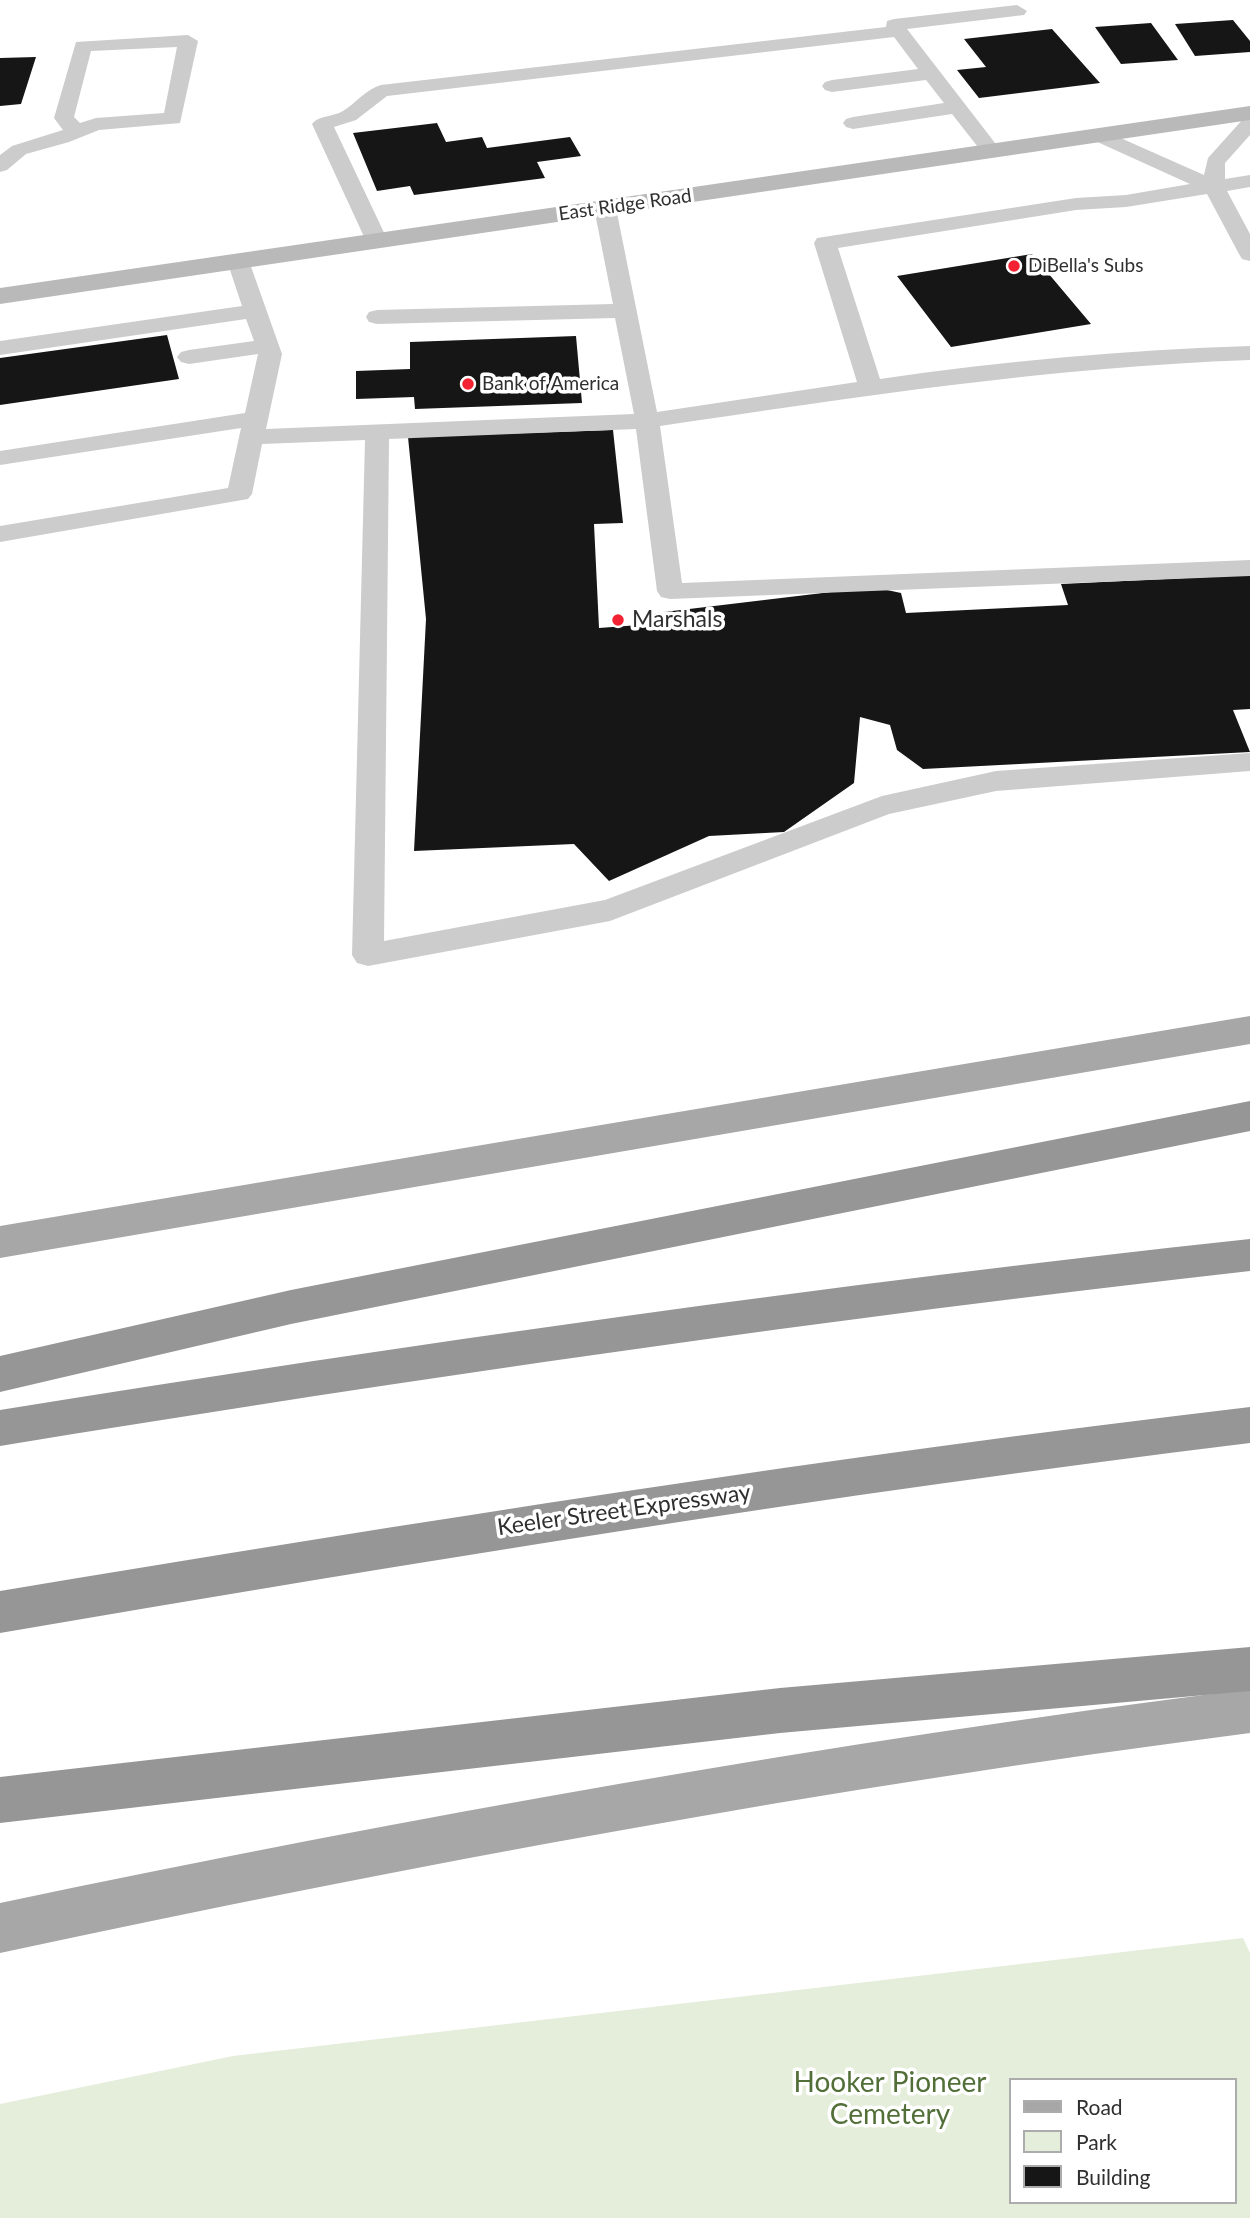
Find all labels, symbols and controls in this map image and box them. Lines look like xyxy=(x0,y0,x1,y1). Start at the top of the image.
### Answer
street label: East Ridge Road xyxy=(557,184,693,226)
place label: DiBella's Subs xyxy=(1028,255,1143,277)
marker: DiBella's Subs xyxy=(1006,258,1022,274)
place label: Bank of America xyxy=(482,373,619,395)
marker: Bank of America xyxy=(460,376,476,392)
place label: Marshals xyxy=(632,606,722,634)
marker: Marshals xyxy=(610,612,626,628)
street label: Keeler Street Expressway xyxy=(496,1479,752,1541)
park label: Hooker Pioneer Cemetery xyxy=(794,2066,986,2132)
legend xyxy=(1009,2078,1236,2204)
text: Road xyxy=(1076,2094,1123,2119)
text: Park xyxy=(1076,2129,1117,2154)
text: Building xyxy=(1076,2164,1151,2189)

